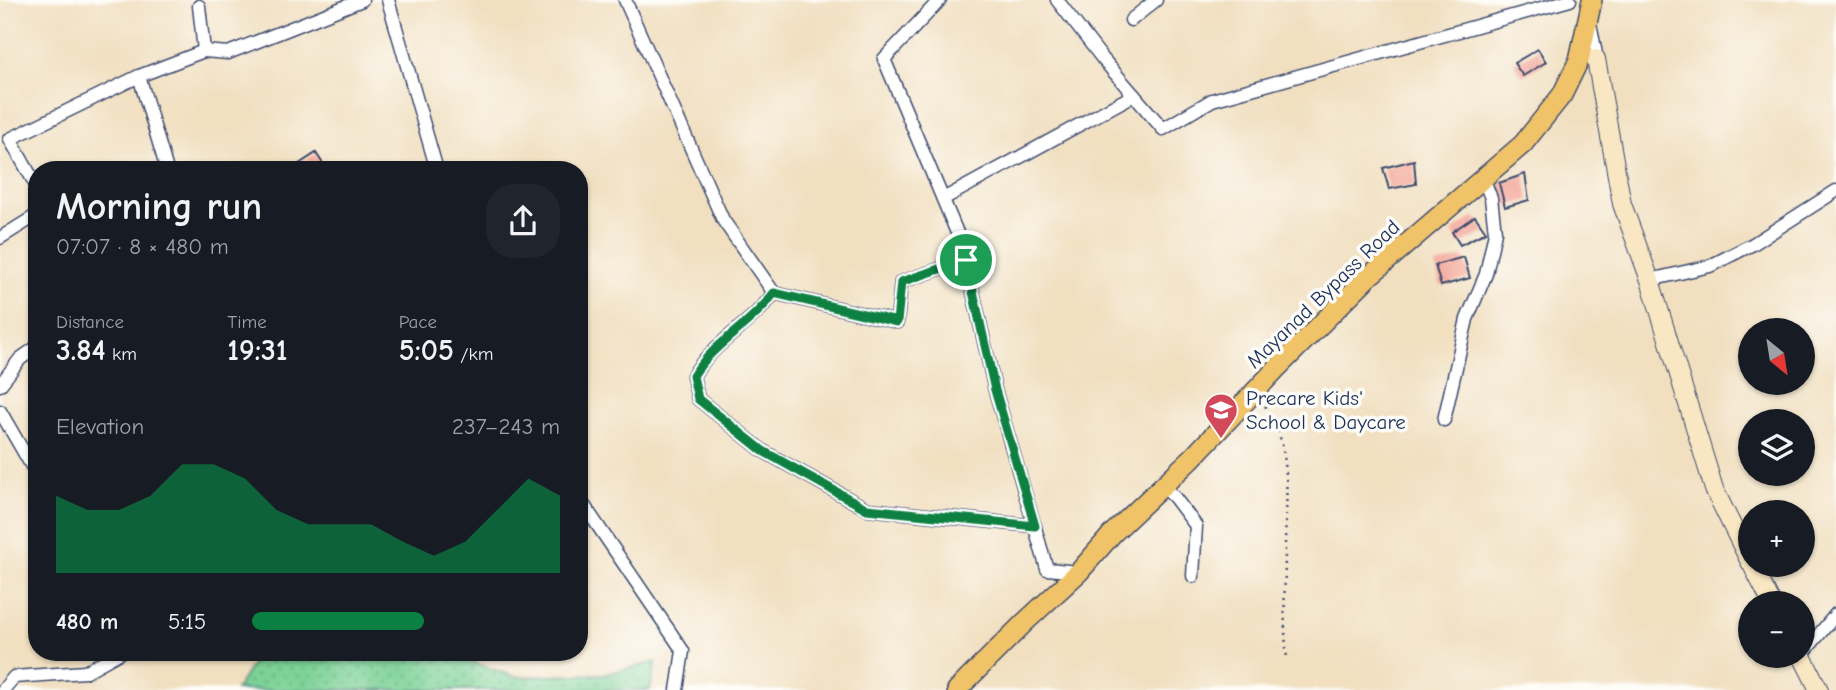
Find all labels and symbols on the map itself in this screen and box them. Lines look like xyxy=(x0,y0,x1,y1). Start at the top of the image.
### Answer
street label: Mayanad Bypass Road xyxy=(1242,215,1404,373)
pin xyxy=(936,230,996,290)
north arrow xyxy=(1738,318,1815,396)
place label: Precare Kids' School & Daycare xyxy=(1246,386,1406,434)
school or university icon: Precare Kids' School & Daycare xyxy=(1202,391,1240,440)

